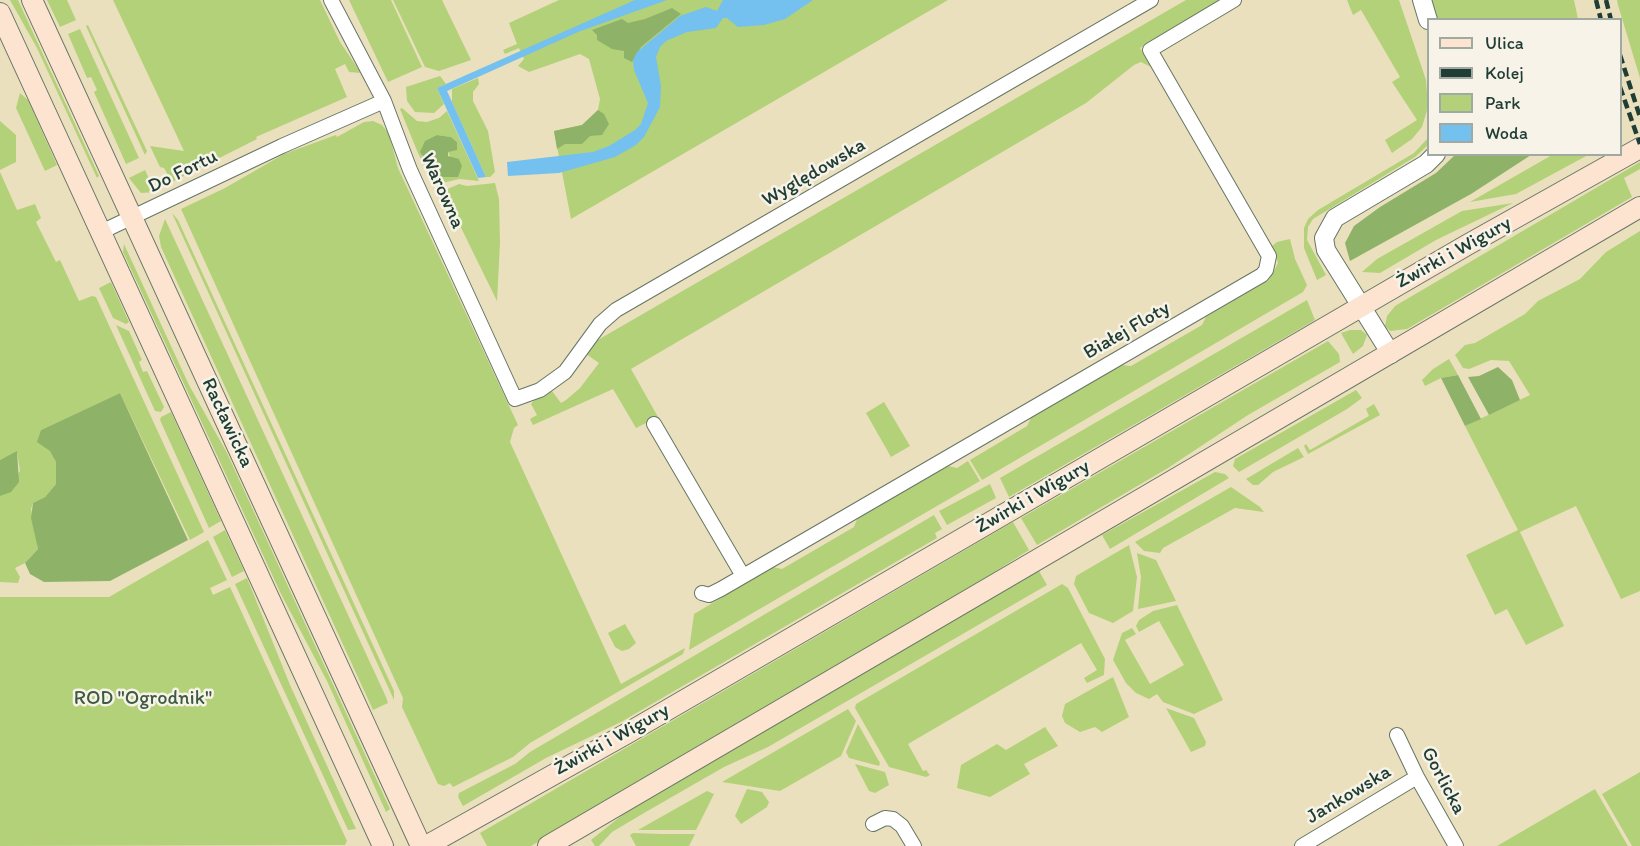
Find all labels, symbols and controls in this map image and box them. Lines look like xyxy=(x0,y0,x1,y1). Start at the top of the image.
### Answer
legend xyxy=(1427,18,1622,156)
text: Ulica xyxy=(1485,32,1524,54)
text: Kolej xyxy=(1485,62,1524,84)
text: Park xyxy=(1485,92,1520,114)
text: Woda xyxy=(1485,122,1528,144)
street label: Wyględowska xyxy=(758,134,870,212)
street label: Do Fortu xyxy=(144,145,222,199)
street label: Warowna xyxy=(415,149,469,233)
street label: Żwirki i Wigury xyxy=(1392,212,1516,294)
street label: Białej Floty xyxy=(1080,297,1174,365)
street label: Racławicka xyxy=(196,374,258,472)
street label: Żwirki i Wigury xyxy=(972,455,1094,539)
park label: ROD "Ogrodnik" xyxy=(74,687,212,711)
street label: Żwirki i Wigury xyxy=(550,699,674,781)
street label: Gorlicka xyxy=(1415,743,1471,819)
street label: Jankowska xyxy=(1302,760,1396,830)

